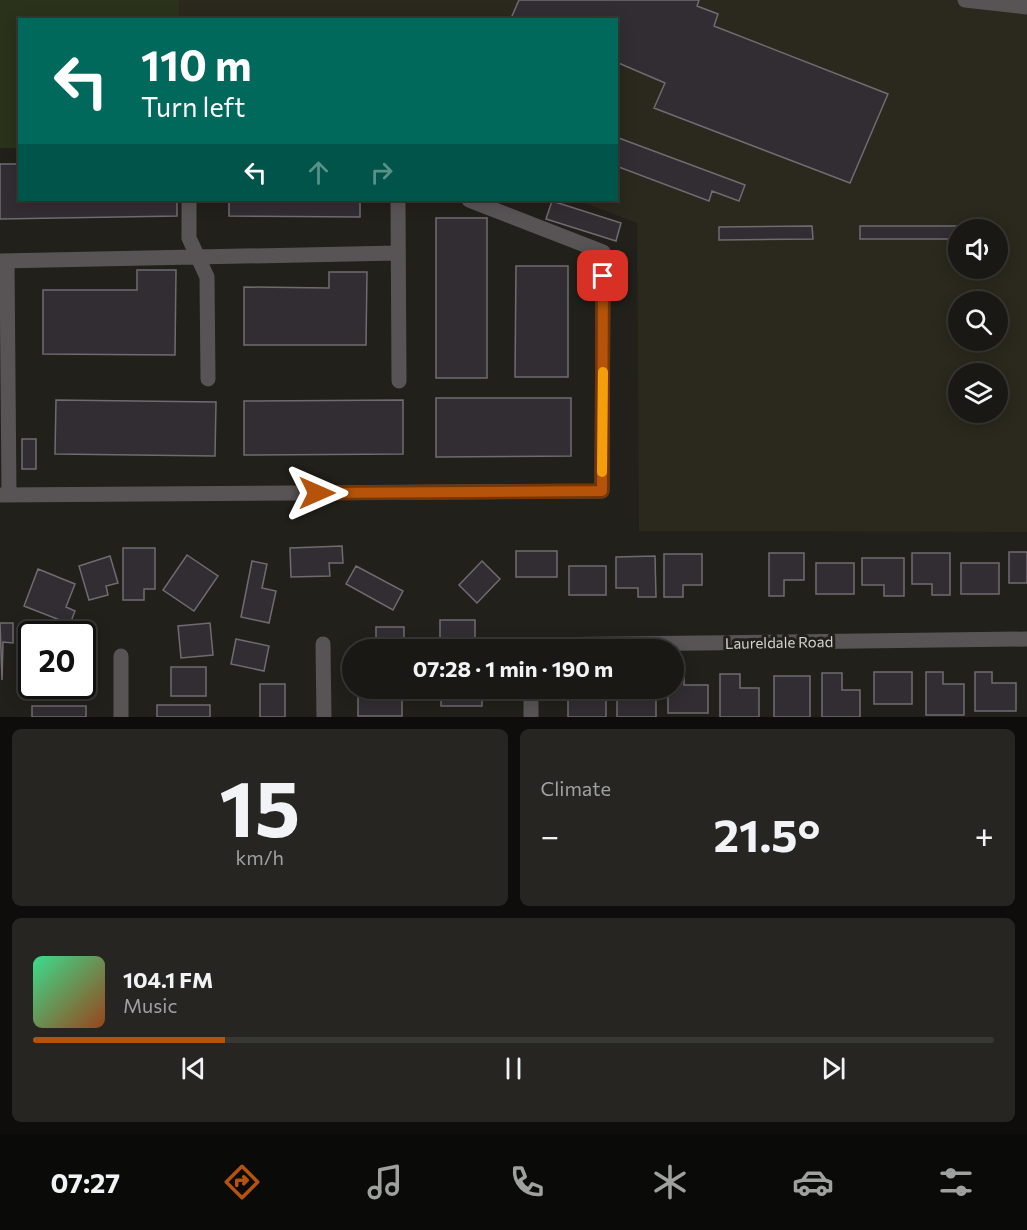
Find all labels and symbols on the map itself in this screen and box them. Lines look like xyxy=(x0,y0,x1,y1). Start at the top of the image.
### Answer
pin xyxy=(577,250,628,301)
position arrow xyxy=(285,461,349,525)
speed limit sign: 20 xyxy=(18,621,96,699)
street label: Laureldale Road xyxy=(725,632,833,652)

